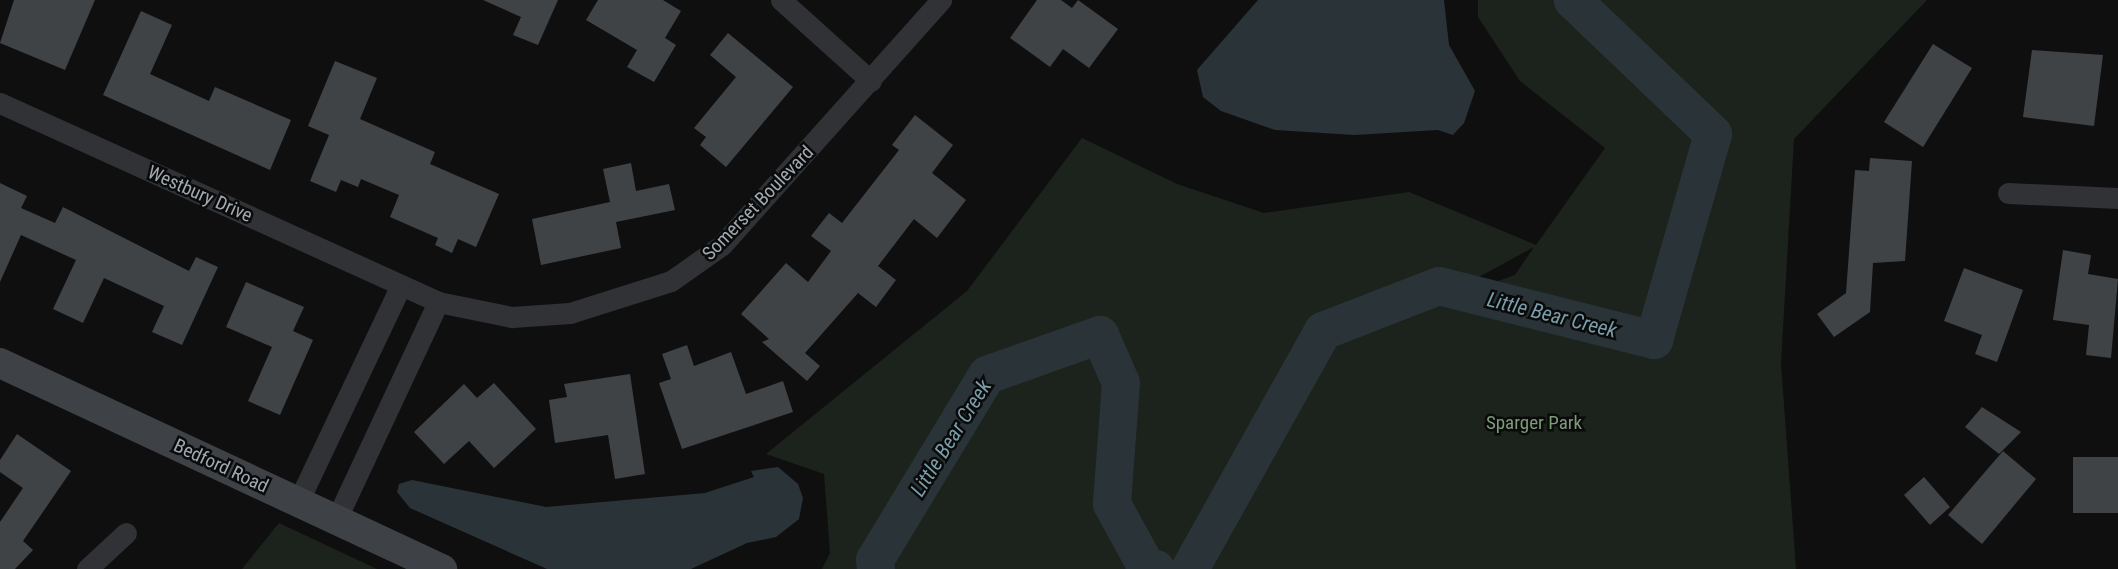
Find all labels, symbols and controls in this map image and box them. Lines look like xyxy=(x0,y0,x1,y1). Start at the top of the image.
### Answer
street label: Somerset Boulevard xyxy=(698,141,818,265)
street label: Westbury Drive xyxy=(144,161,256,227)
water label: Little Bear Creek xyxy=(1485,287,1619,343)
water label: Little Bear Creek xyxy=(905,375,997,501)
park label: Sparger Park xyxy=(1486,412,1582,434)
street label: Bedford Road xyxy=(170,434,272,498)

